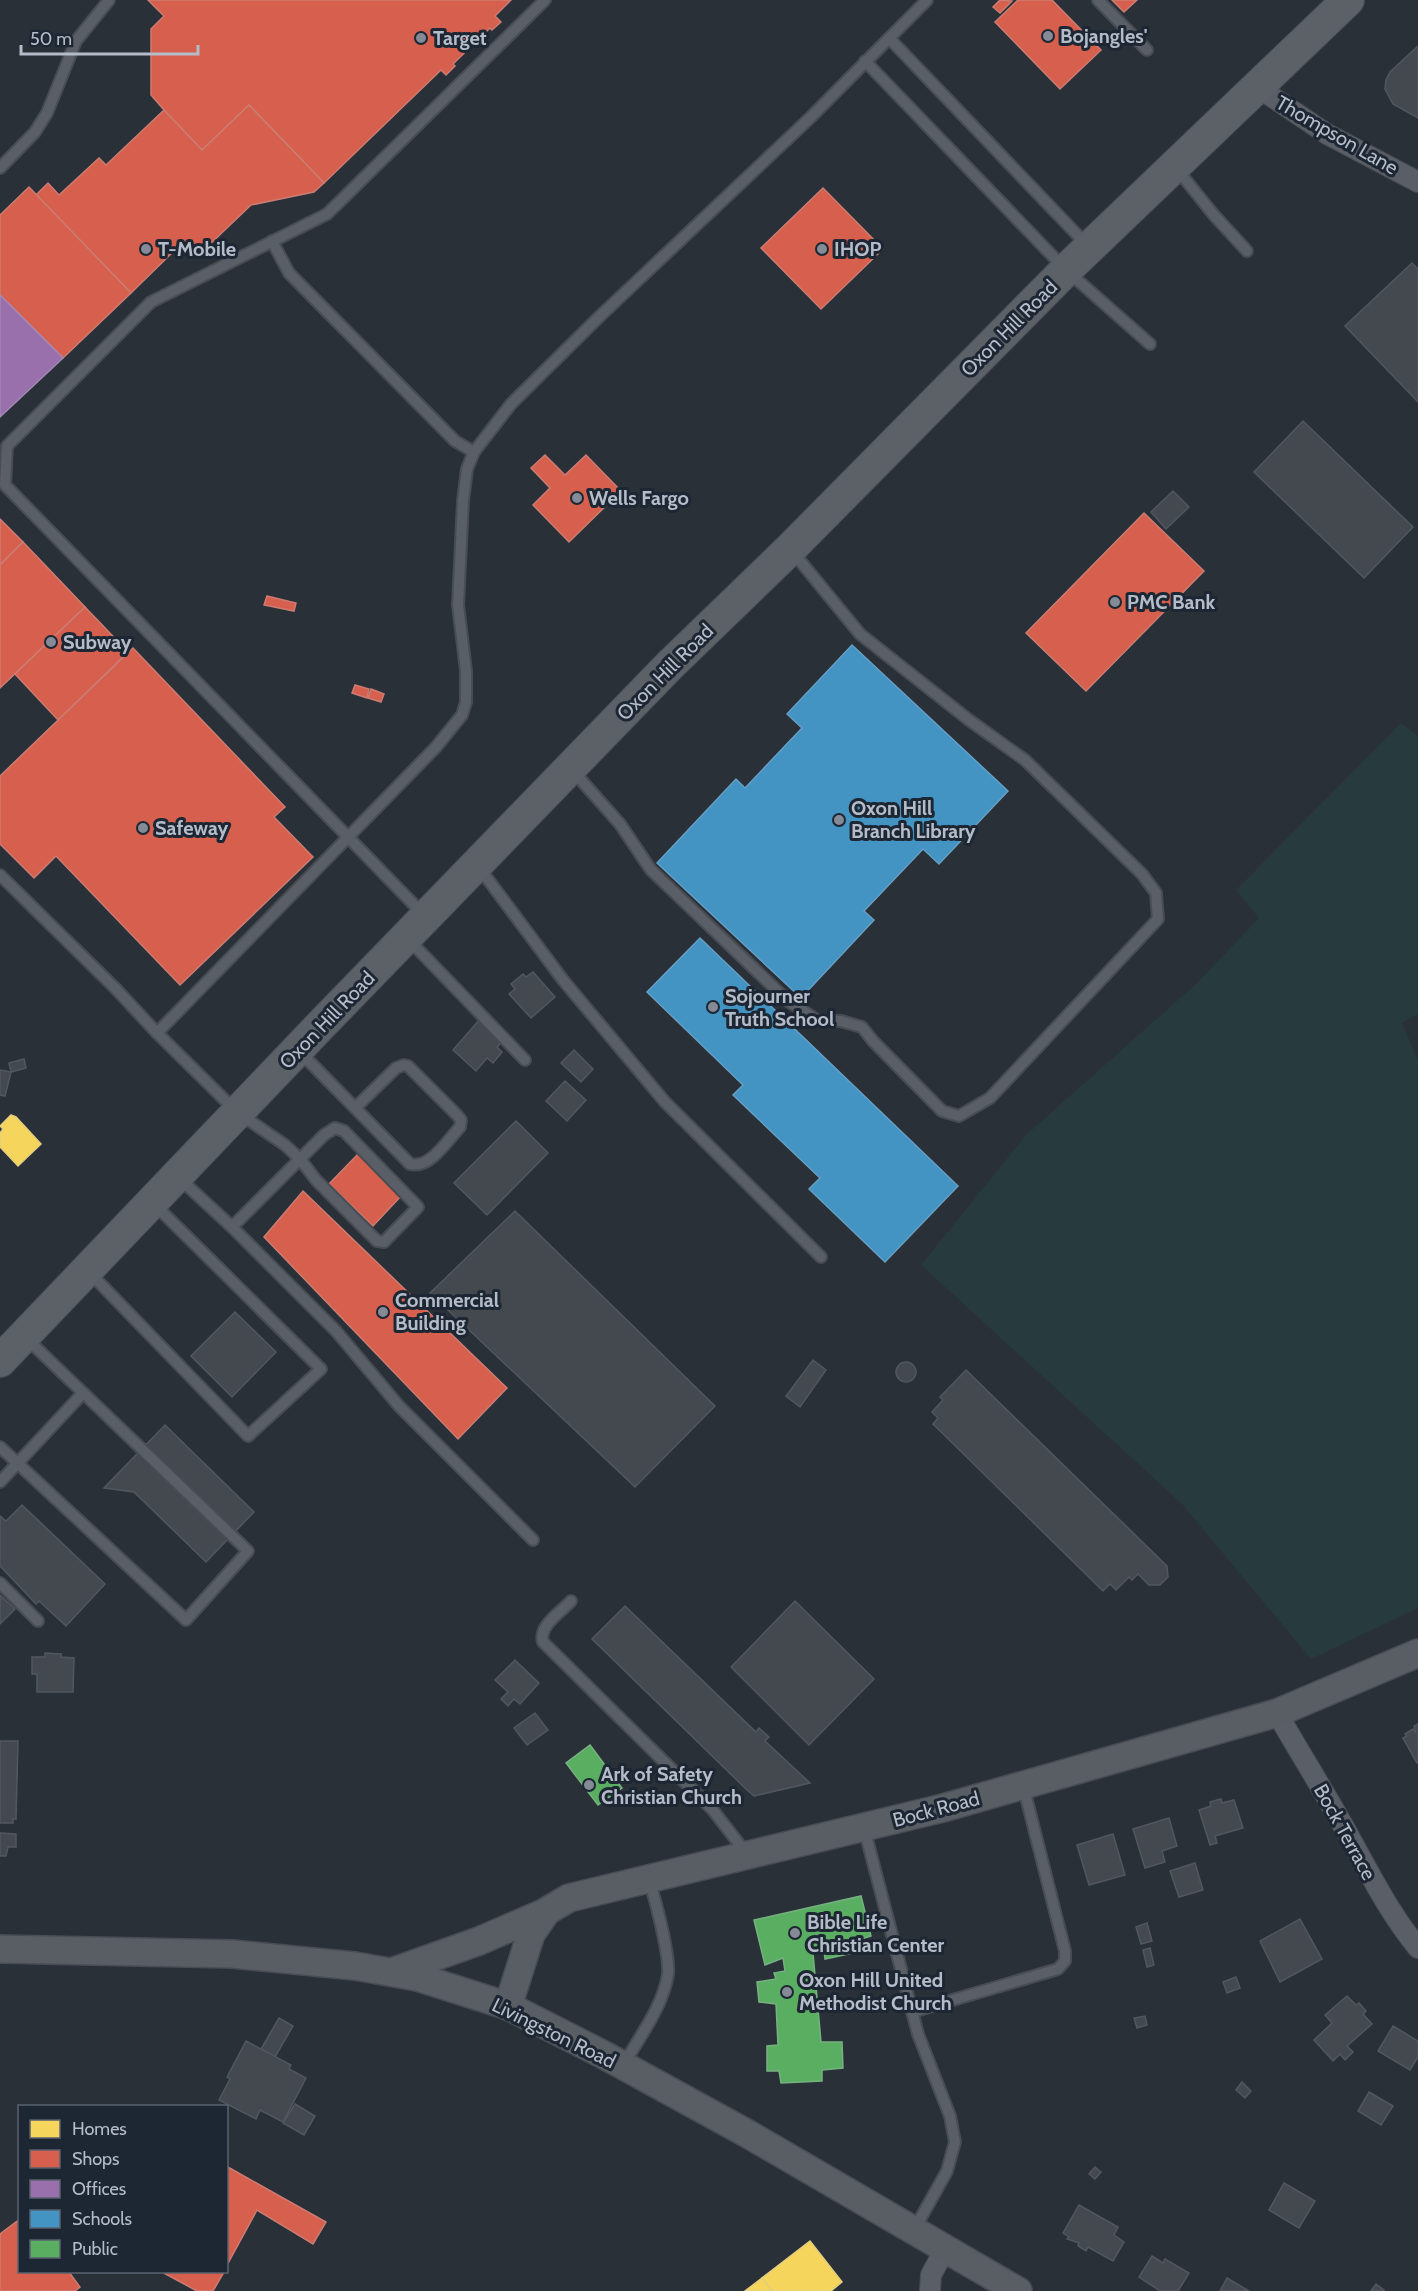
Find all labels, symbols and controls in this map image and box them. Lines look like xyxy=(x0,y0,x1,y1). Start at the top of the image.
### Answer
scale bar xyxy=(21,18,198,56)
place label: Bojangles' xyxy=(1060,24,1148,48)
place label: Target xyxy=(433,26,487,50)
text: 50 m xyxy=(30,28,72,50)
marker: Bojangles' xyxy=(1041,29,1055,43)
marker: Target xyxy=(414,31,428,45)
street label: Thompson Lane xyxy=(1272,90,1402,180)
place label: T-Mobile xyxy=(158,237,236,261)
place label: IHOP xyxy=(834,237,881,261)
marker: T-Mobile xyxy=(139,242,153,256)
marker: IHOP xyxy=(815,242,829,256)
street label: Oxon Hill Road xyxy=(956,275,1062,381)
place label: Wells Fargo xyxy=(589,486,689,510)
marker: Wells Fargo xyxy=(570,491,584,505)
place label: PMC Bank xyxy=(1127,590,1215,614)
marker: PMC Bank xyxy=(1108,595,1122,609)
street label: Oxon Hill Road xyxy=(612,619,718,725)
place label: Subway xyxy=(63,630,132,654)
marker: Subway xyxy=(44,635,58,649)
place label: Oxon Hill Branch Library xyxy=(851,796,976,843)
marker: Oxon Hill Branch Library xyxy=(832,813,846,827)
place label: Safeway xyxy=(155,816,228,840)
marker: Safeway xyxy=(136,821,150,835)
street label: Oxon Hill Road xyxy=(274,966,380,1074)
place label: Sojourner Truth School xyxy=(725,984,834,1031)
marker: Sojourner Truth School xyxy=(706,1000,720,1014)
place label: Commercial Building xyxy=(395,1288,499,1335)
marker: Commercial Building xyxy=(376,1305,390,1319)
place label: Ark of Safety Christian Church xyxy=(601,1762,742,1809)
marker: Ark of Safety Christian Church xyxy=(582,1778,596,1792)
street label: Bock Terrace xyxy=(1309,1780,1381,1884)
street label: Bock Road xyxy=(890,1786,982,1832)
place label: Bible Life Christian Center xyxy=(807,1910,945,1957)
marker: Bible Life Christian Center xyxy=(788,1926,802,1940)
place label: Oxon Hill United Methodist Church xyxy=(799,1968,952,2015)
marker: Oxon Hill United Methodist Church xyxy=(780,1985,794,1999)
street label: Livingston Road xyxy=(488,1993,620,2073)
legend xyxy=(18,2105,228,2273)
text: Homes xyxy=(72,2118,127,2140)
text: Shops xyxy=(72,2148,120,2170)
text: Offices xyxy=(72,2178,126,2200)
text: Schools xyxy=(72,2208,132,2230)
text: Public xyxy=(72,2238,118,2260)

